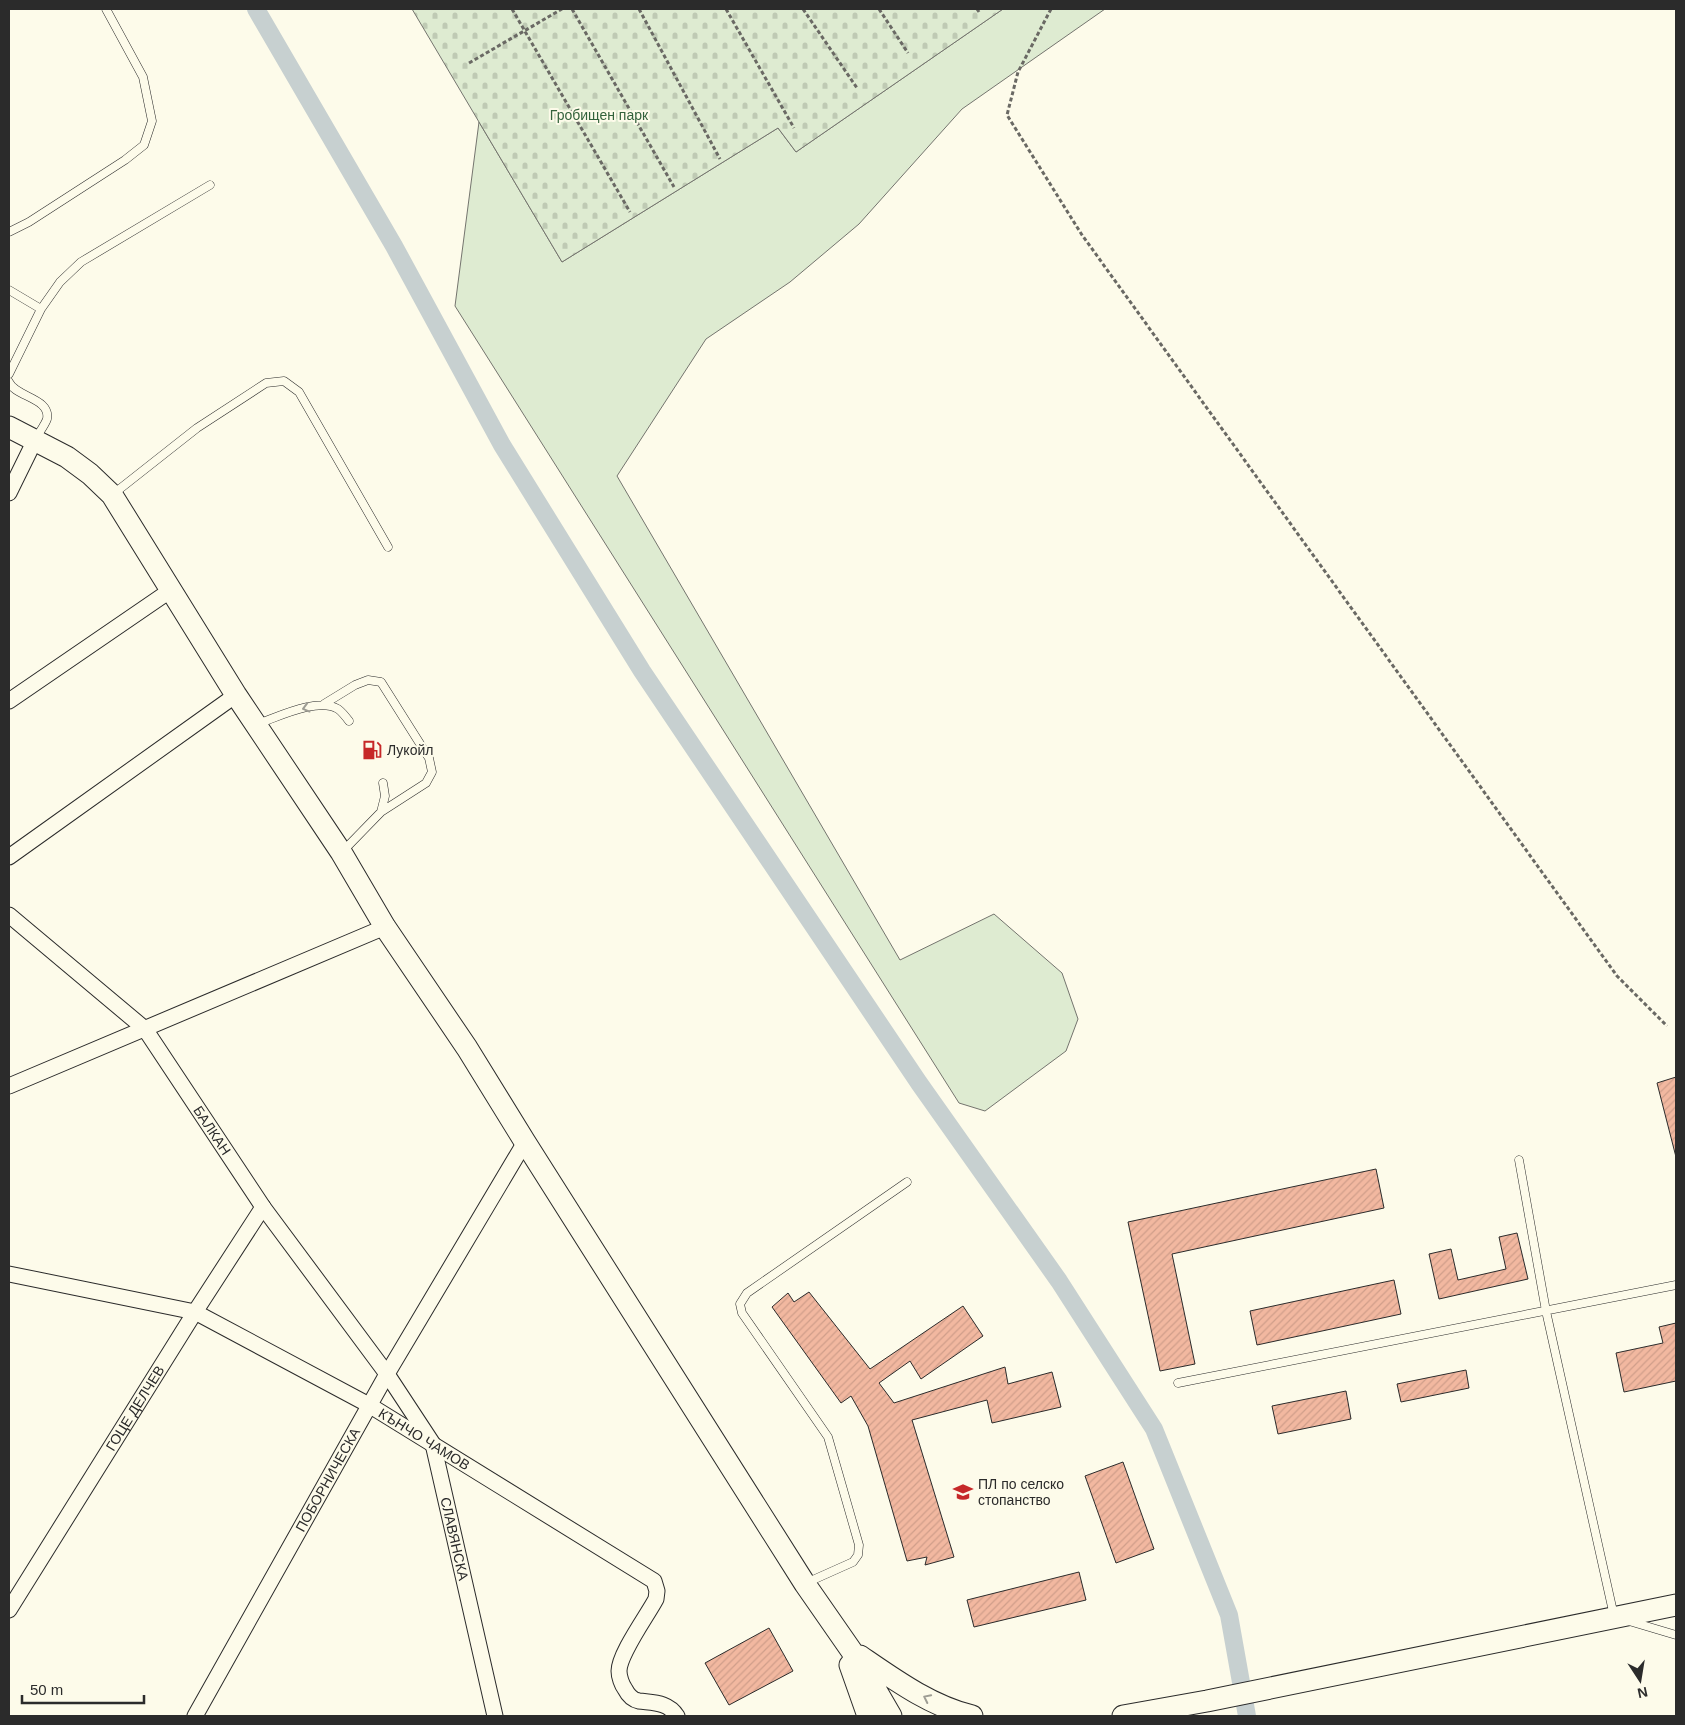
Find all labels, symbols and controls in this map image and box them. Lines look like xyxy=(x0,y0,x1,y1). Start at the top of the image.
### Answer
park label: Гробищен парк xyxy=(550,107,649,123)
one-way arrow xyxy=(302,702,311,713)
fuel station icon: Лукойл xyxy=(361,739,383,761)
place label: Лукойл xyxy=(387,742,433,758)
street label: БАЛКАН xyxy=(190,1103,234,1158)
street label: ГОЦЕ ДЕЛЧЕВ xyxy=(102,1363,168,1454)
street label: КЪНЧО ЧАМОВ xyxy=(376,1405,473,1473)
street label: ПОБОРНИЧЕСКА xyxy=(292,1424,364,1534)
place label: ПЛ по селско стопанство xyxy=(978,1476,1064,1508)
school or university icon: ПЛ по селско стопанство xyxy=(952,1481,974,1503)
street label: СЛАВЯНСКА xyxy=(437,1496,472,1583)
north arrow xyxy=(1615,1655,1665,1705)
scale bar xyxy=(22,1672,145,1704)
text: 50 m xyxy=(30,1681,63,1698)
text: N xyxy=(1636,1684,1649,1702)
one-way arrow xyxy=(923,1694,932,1704)

